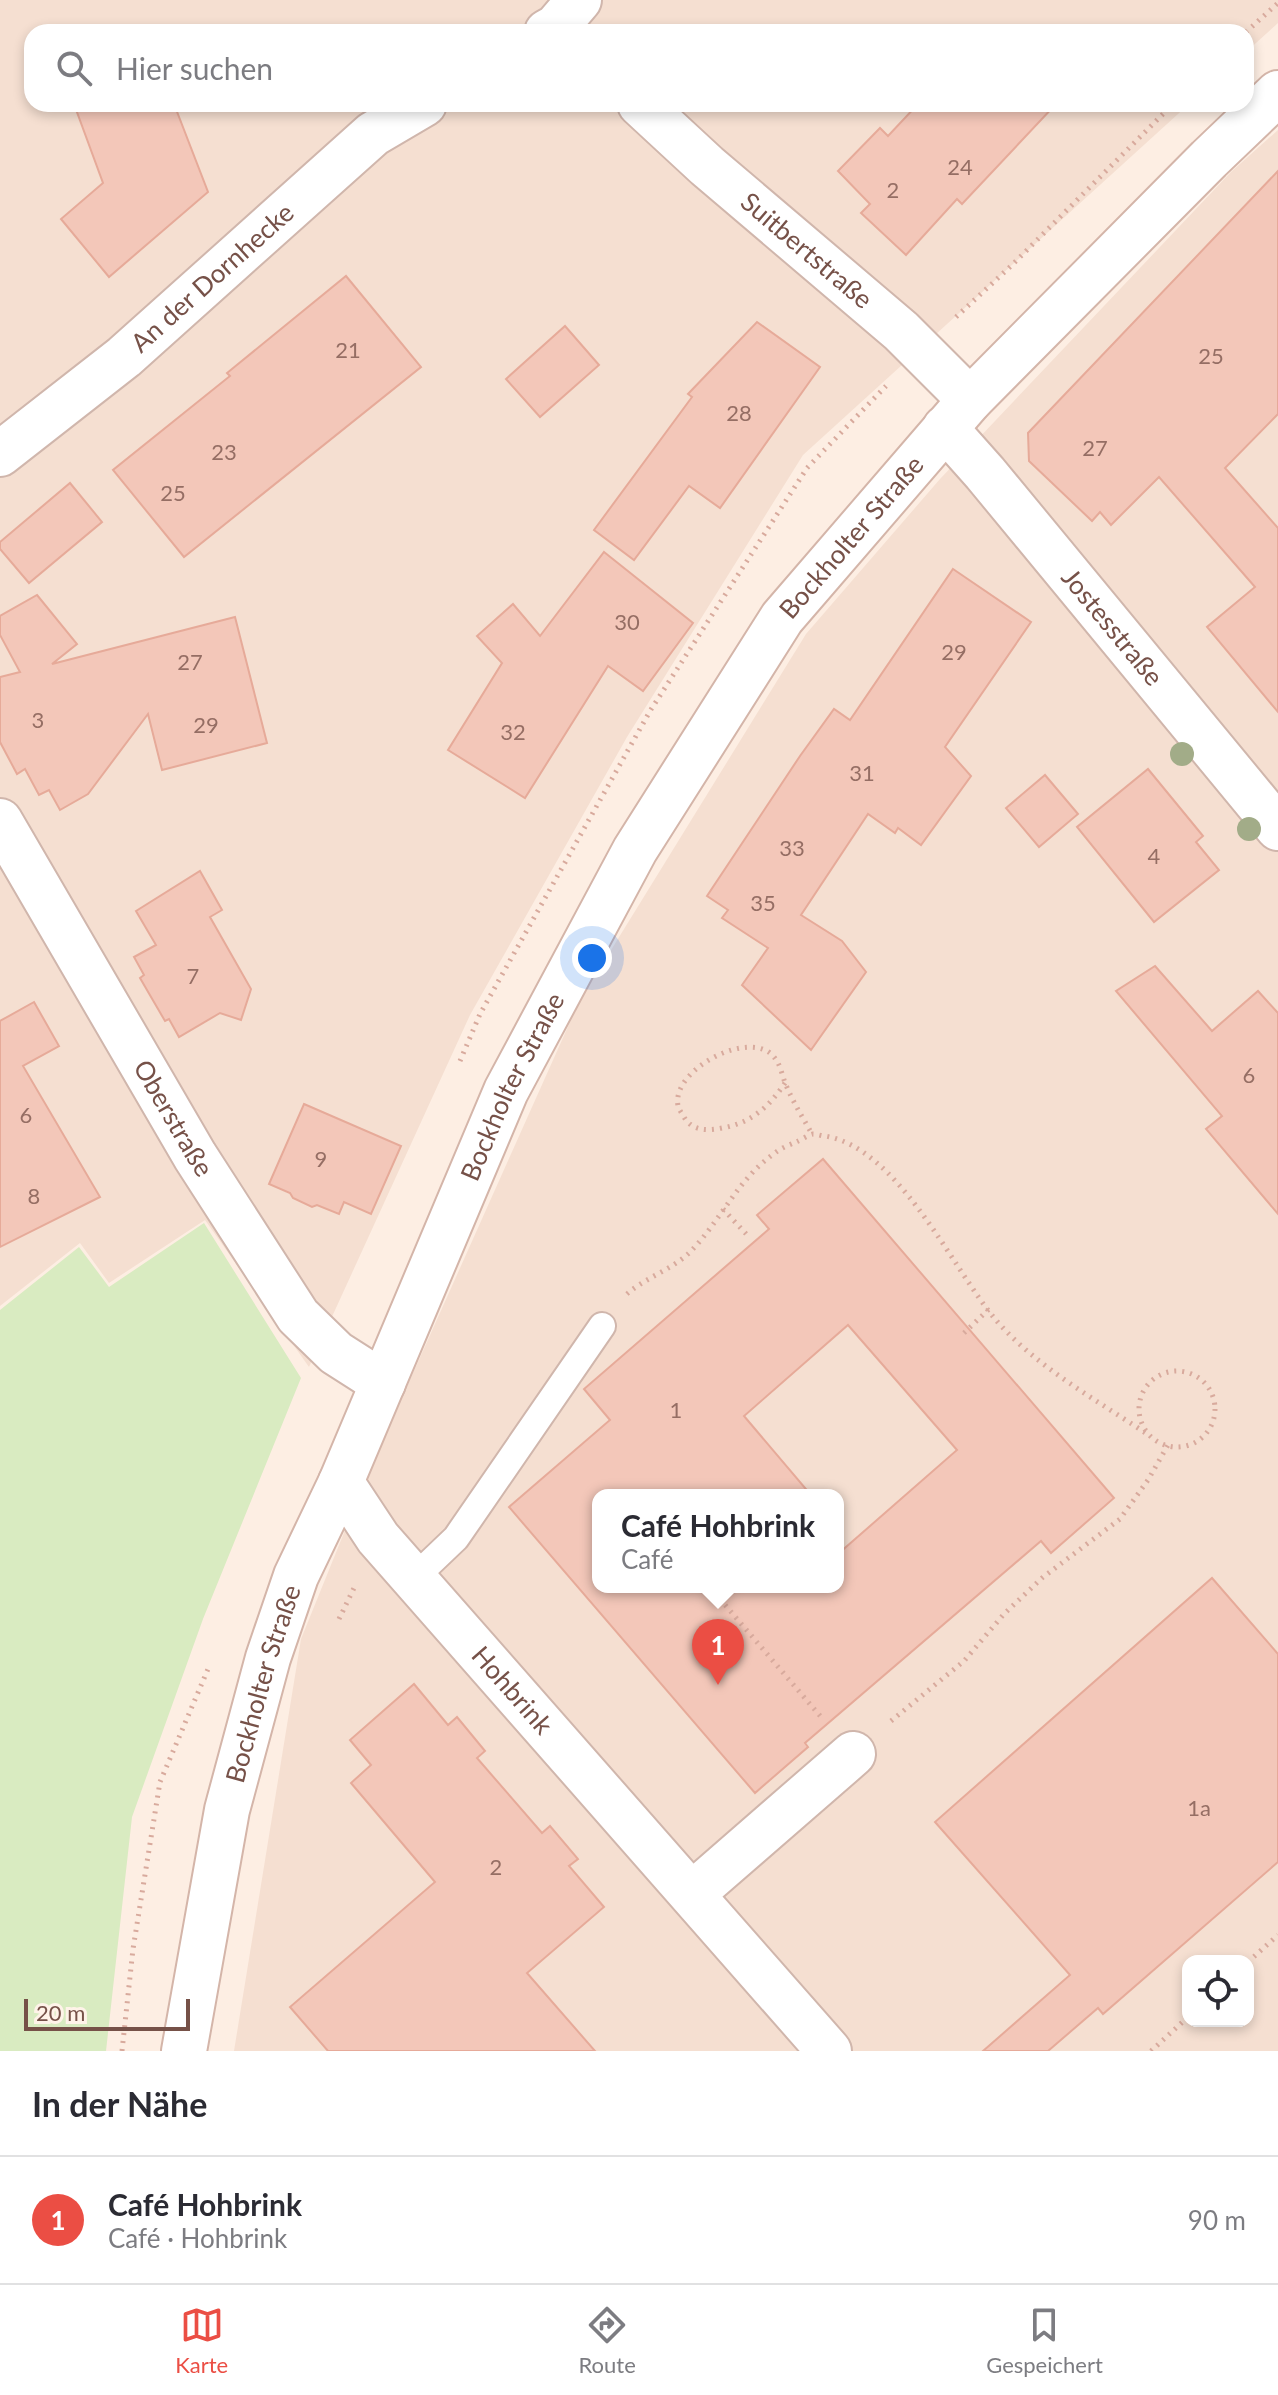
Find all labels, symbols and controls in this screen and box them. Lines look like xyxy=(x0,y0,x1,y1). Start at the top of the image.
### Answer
search box xyxy=(24,24,1254,112)
icon: search xyxy=(52,46,96,90)
text: Hier suchen xyxy=(116,50,273,86)
house number: 24 xyxy=(947,153,973,180)
house number: 2 xyxy=(887,176,899,203)
street label: Suitbertstraße xyxy=(735,185,880,315)
street label: An der Dornhecke xyxy=(124,196,300,358)
house number: 21 xyxy=(335,336,361,363)
house number: 25 xyxy=(1198,342,1224,369)
house number: 28 xyxy=(726,399,752,426)
house number: 27 xyxy=(1082,434,1108,461)
house number: 23 xyxy=(211,438,237,465)
street label: Bockholter Straße xyxy=(772,449,930,625)
house number: 25 xyxy=(160,479,186,506)
street label: Jostesstraße xyxy=(1055,561,1171,692)
house number: 30 xyxy=(614,608,640,635)
house number: 29 xyxy=(941,638,967,665)
house number: 27 xyxy=(177,648,203,675)
house number: 3 xyxy=(32,706,44,733)
house number: 29 xyxy=(193,711,219,738)
house number: 32 xyxy=(500,718,526,745)
house number: 31 xyxy=(849,759,875,786)
house number: 33 xyxy=(779,834,805,861)
house number: 4 xyxy=(1148,842,1161,869)
house number: 35 xyxy=(750,889,776,916)
your location xyxy=(572,938,612,978)
house number: 7 xyxy=(187,962,199,989)
street label: Bockholter Straße xyxy=(453,987,571,1185)
street label: Oberstraße xyxy=(127,1054,221,1182)
house number: 6 xyxy=(1243,1061,1255,1088)
house number: 6 xyxy=(20,1101,32,1128)
house number: 9 xyxy=(315,1145,327,1172)
house number: 8 xyxy=(28,1182,40,1209)
house number: 1 xyxy=(670,1396,682,1423)
popup xyxy=(592,1489,844,1593)
text: Café Hohbrink xyxy=(621,1507,815,1543)
text: Café xyxy=(621,1543,673,1575)
street label: Bockholter Straße xyxy=(218,1580,307,1786)
pin: 1 xyxy=(692,1619,744,1685)
street label: Hohbrink xyxy=(465,1639,560,1741)
house number: 1a xyxy=(1187,1794,1211,1821)
house number: 2 xyxy=(490,1853,502,1880)
map controls xyxy=(1182,1955,1254,2027)
button: locate xyxy=(1182,1955,1254,2027)
scale bar xyxy=(24,1995,190,2031)
text: 20 m xyxy=(36,1999,85,2026)
text: In der Nähe xyxy=(32,2083,207,2124)
text: Café Hohbrink xyxy=(108,2186,302,2222)
text: 1 xyxy=(50,2204,66,2236)
text: 90 m xyxy=(1188,2204,1246,2236)
text: Café · Hohbrink xyxy=(108,2222,287,2254)
tab: Karte xyxy=(175,2303,228,2378)
tab: Route xyxy=(579,2303,636,2378)
tab: Gespeichert xyxy=(986,2303,1103,2378)

